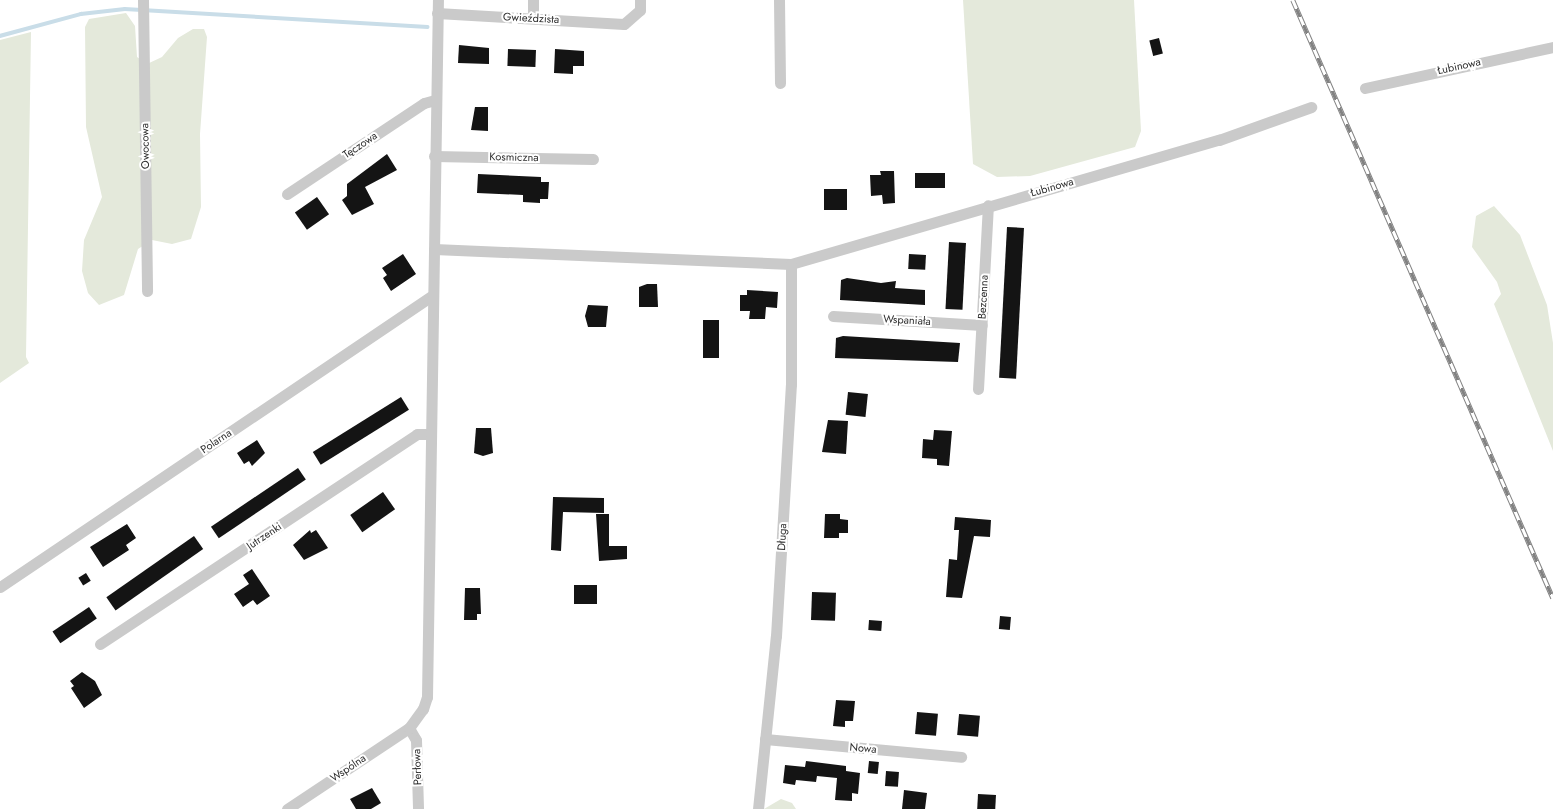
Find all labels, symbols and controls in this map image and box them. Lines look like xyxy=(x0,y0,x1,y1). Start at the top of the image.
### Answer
street label: Gwieździsta xyxy=(503,10,559,26)
street label: Łubinowa xyxy=(1436,55,1482,77)
street label: Owocowa xyxy=(138,123,152,169)
street label: Tęczowa xyxy=(340,129,380,161)
street label: Kosmiczna xyxy=(489,150,539,164)
street label: Łubinowa xyxy=(1029,175,1075,199)
street label: Bezcenna xyxy=(975,275,991,319)
street label: Wspaniała xyxy=(883,312,931,328)
street label: Polarna xyxy=(198,426,234,456)
street label: Jutrzenki xyxy=(244,520,284,552)
street label: Długa xyxy=(775,523,789,551)
street label: Nowa xyxy=(849,740,877,756)
street label: Perłowa xyxy=(410,749,424,785)
street label: Wspólna xyxy=(328,751,368,785)

